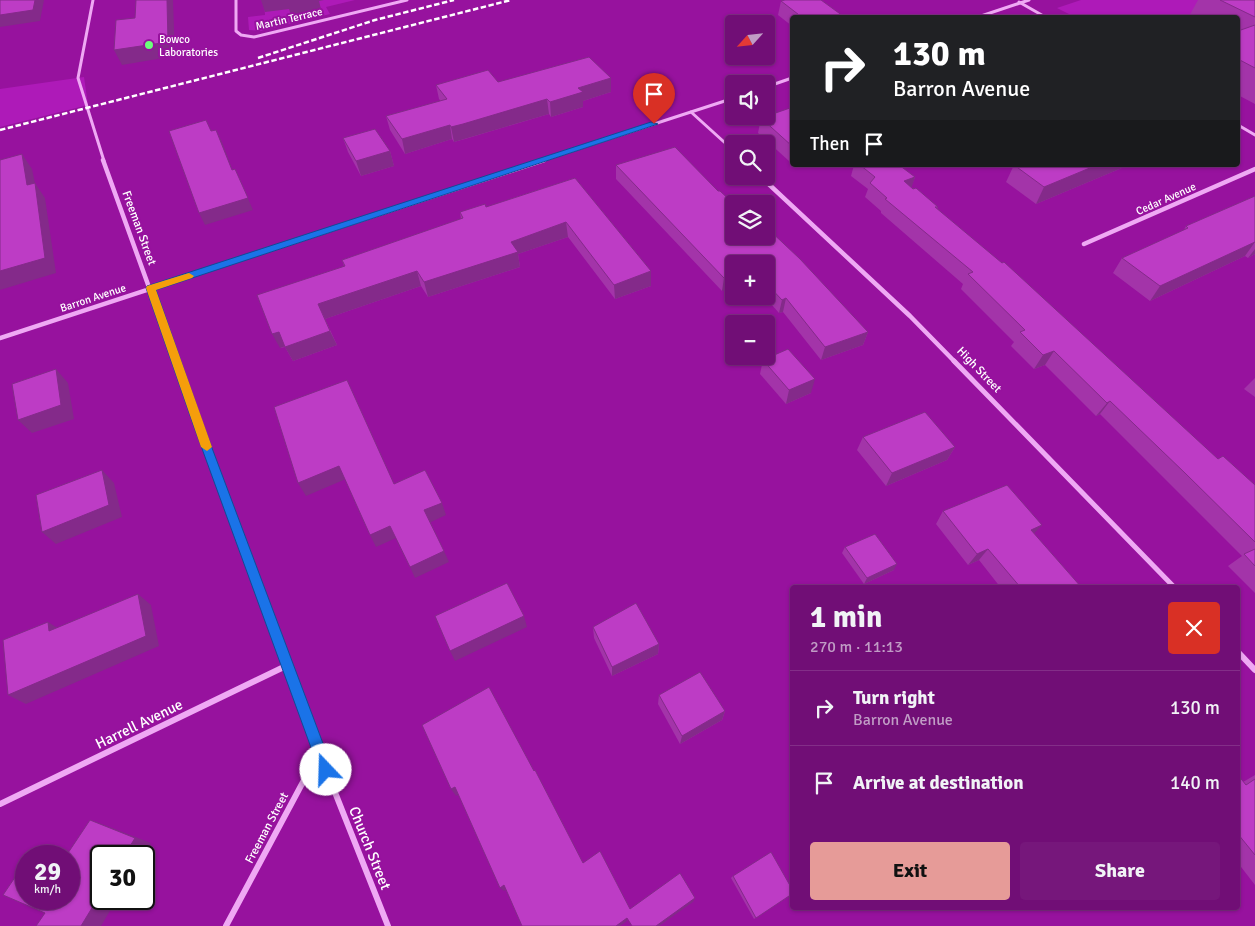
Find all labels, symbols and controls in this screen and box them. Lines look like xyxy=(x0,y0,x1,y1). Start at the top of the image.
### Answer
street label: Martin Terrace xyxy=(254,5,324,33)
north arrow xyxy=(725,15,775,65)
map controls xyxy=(725,15,775,365)
text: 130 m xyxy=(893,32,986,75)
place label: Bowco Laboratories xyxy=(159,33,218,59)
icon: right xyxy=(810,35,875,100)
marker: Bowco Laboratories xyxy=(143,39,155,51)
pin xyxy=(633,73,675,124)
button: sound xyxy=(725,75,775,125)
text: Barron Avenue xyxy=(893,75,1030,102)
icon: arrive xyxy=(640,80,668,108)
icon: arrive xyxy=(860,130,888,158)
text: Then xyxy=(810,132,850,156)
button: search xyxy=(725,135,775,185)
street label: Cedar Avenue xyxy=(1134,180,1198,218)
street label: Freeman Street xyxy=(119,189,159,267)
button: layers xyxy=(725,195,775,245)
button: + xyxy=(725,255,775,305)
street label: Barron Avenue xyxy=(58,281,128,315)
button: − xyxy=(725,315,775,365)
street label: High Street xyxy=(953,344,1005,396)
text: 1 min xyxy=(810,599,882,636)
button: close xyxy=(1168,602,1220,654)
text: 270 m · 11:13 xyxy=(810,637,903,657)
text: Turn right xyxy=(853,686,935,710)
icon: right xyxy=(810,694,838,722)
street label: Harrell Avenue xyxy=(92,695,186,753)
text: 130 m xyxy=(1170,696,1220,720)
text: Barron Avenue xyxy=(853,710,953,730)
position arrow xyxy=(299,743,351,795)
icon: arrive xyxy=(810,769,838,797)
text: Arrive at destination xyxy=(853,771,1024,795)
text: 140 m xyxy=(1170,771,1220,795)
street label: Freeman Street xyxy=(242,790,292,866)
street label: Church Street xyxy=(345,804,395,892)
button: Exit xyxy=(810,842,1010,900)
button: Share xyxy=(1020,842,1220,900)
speed limit sign: 30 xyxy=(90,845,155,910)
text: 29 xyxy=(34,856,61,887)
text: km/h xyxy=(34,882,61,897)

